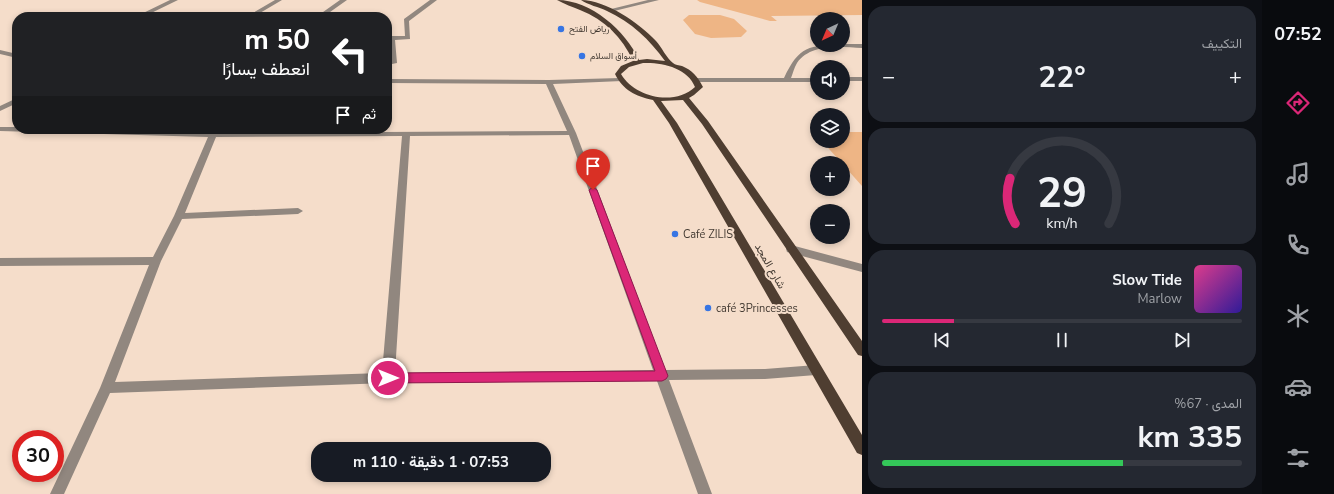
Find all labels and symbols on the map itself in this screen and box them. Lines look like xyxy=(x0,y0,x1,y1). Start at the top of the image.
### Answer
north arrow xyxy=(810,12,850,52)
place label: رياض الفتح xyxy=(569,23,609,35)
marker: رياض الفتح xyxy=(556,24,566,34)
place label: أسواق السلام xyxy=(590,50,637,62)
marker: أسواق السلام xyxy=(577,51,587,61)
pin xyxy=(576,149,610,190)
place label: Café ZILIS xyxy=(683,227,733,242)
marker: Café ZILIS xyxy=(670,229,680,239)
street label: شارع المجد xyxy=(751,240,789,292)
place label: café 3Princesses xyxy=(716,301,798,316)
marker: café 3Princesses xyxy=(703,303,713,313)
position arrow xyxy=(367,357,409,399)
speed limit sign: 30 xyxy=(12,430,64,482)

